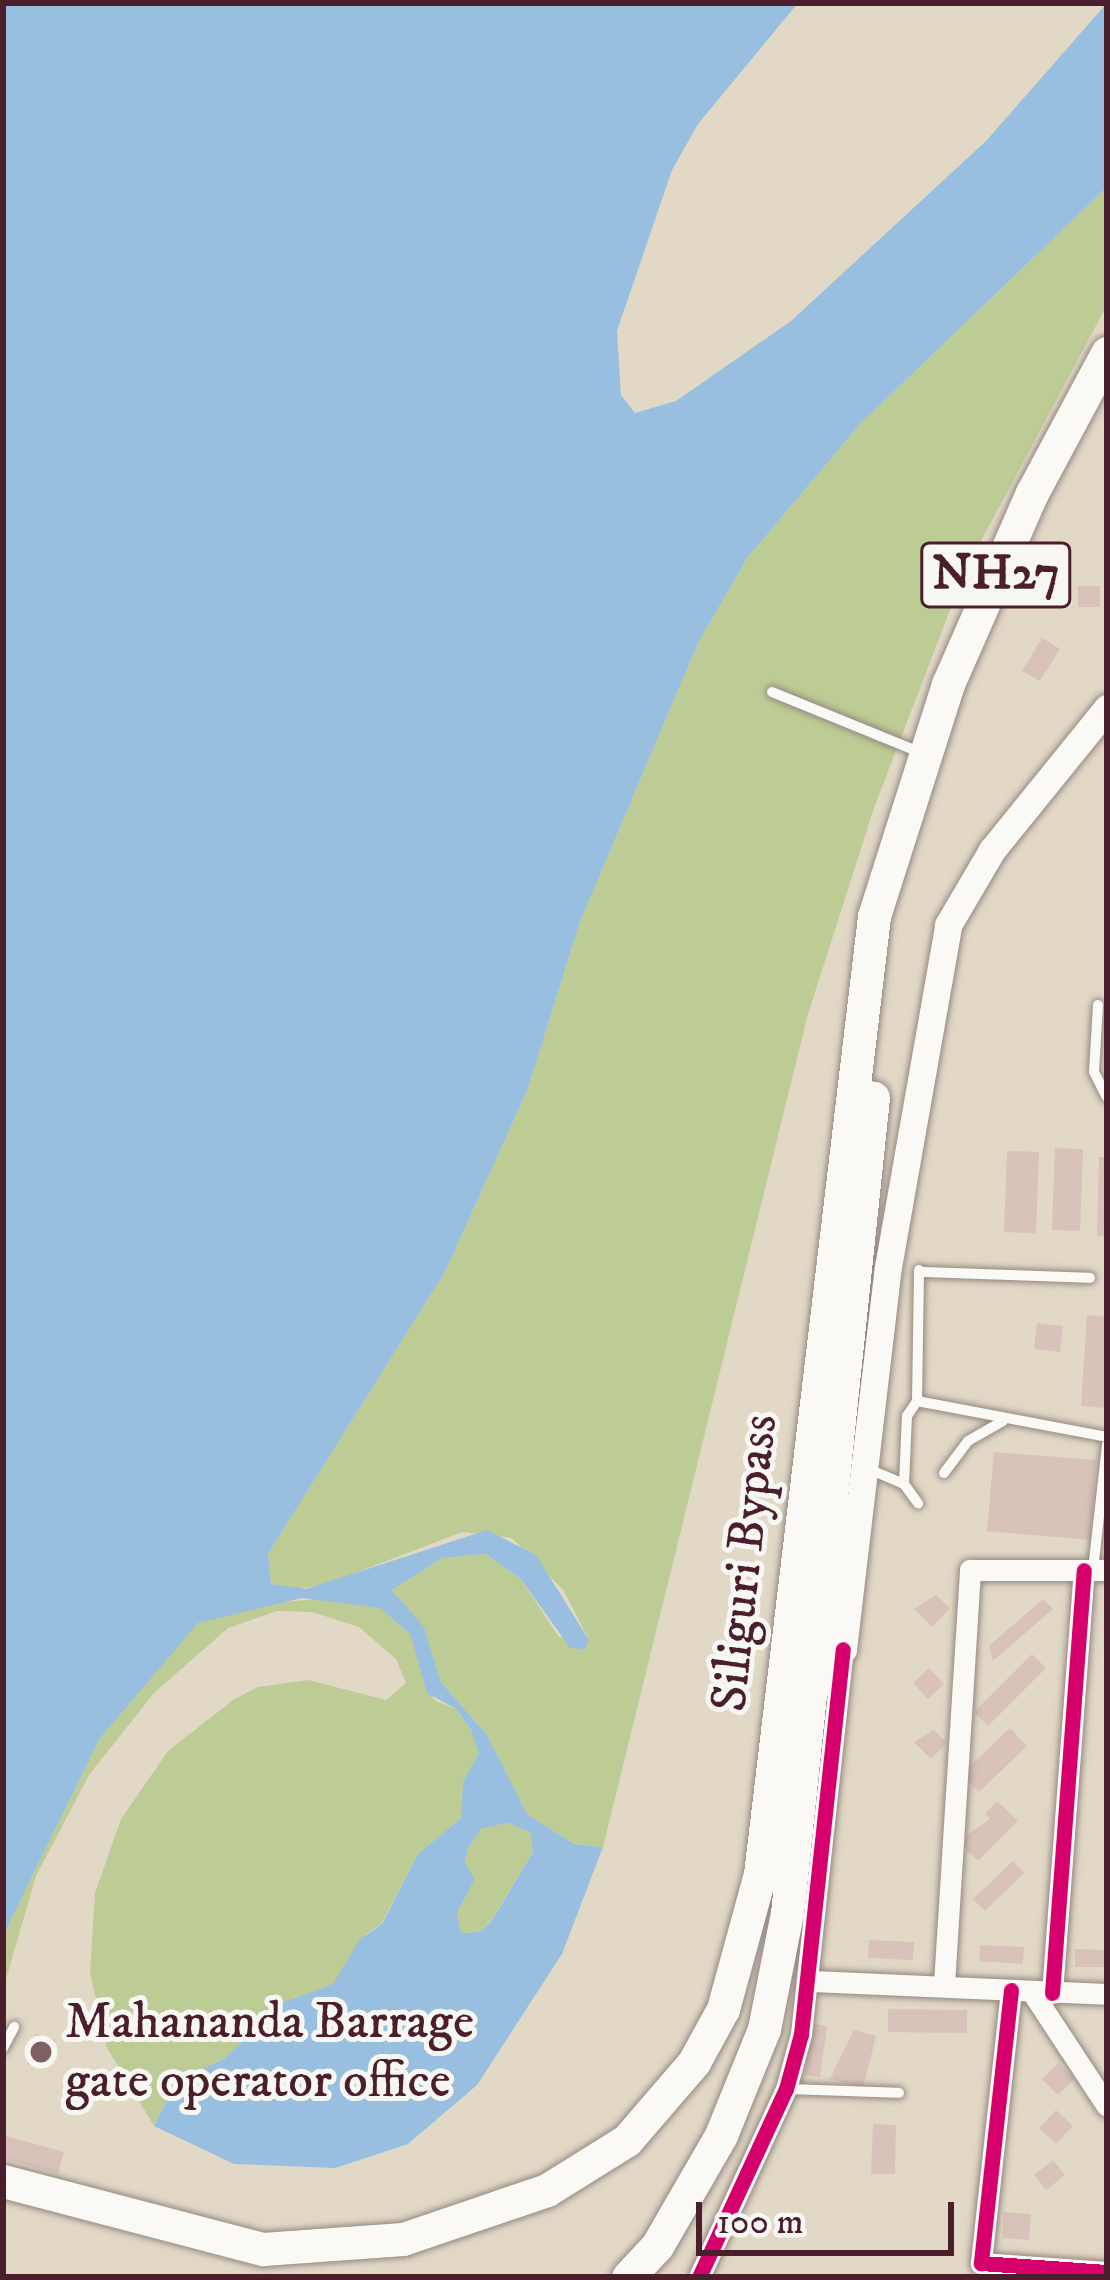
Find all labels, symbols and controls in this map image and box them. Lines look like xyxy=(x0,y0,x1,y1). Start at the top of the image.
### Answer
road number: NH27 xyxy=(918,533,1074,617)
street label: Siliguri Bypass xyxy=(699,1411,791,1715)
place label: Mahananda Barrage gate operator office xyxy=(65,1992,474,2112)
marker: Mahananda Barrage gate operator office xyxy=(28,2039,54,2065)
scale bar xyxy=(702,2178,960,2252)
text: 100 m xyxy=(717,2200,804,2245)

